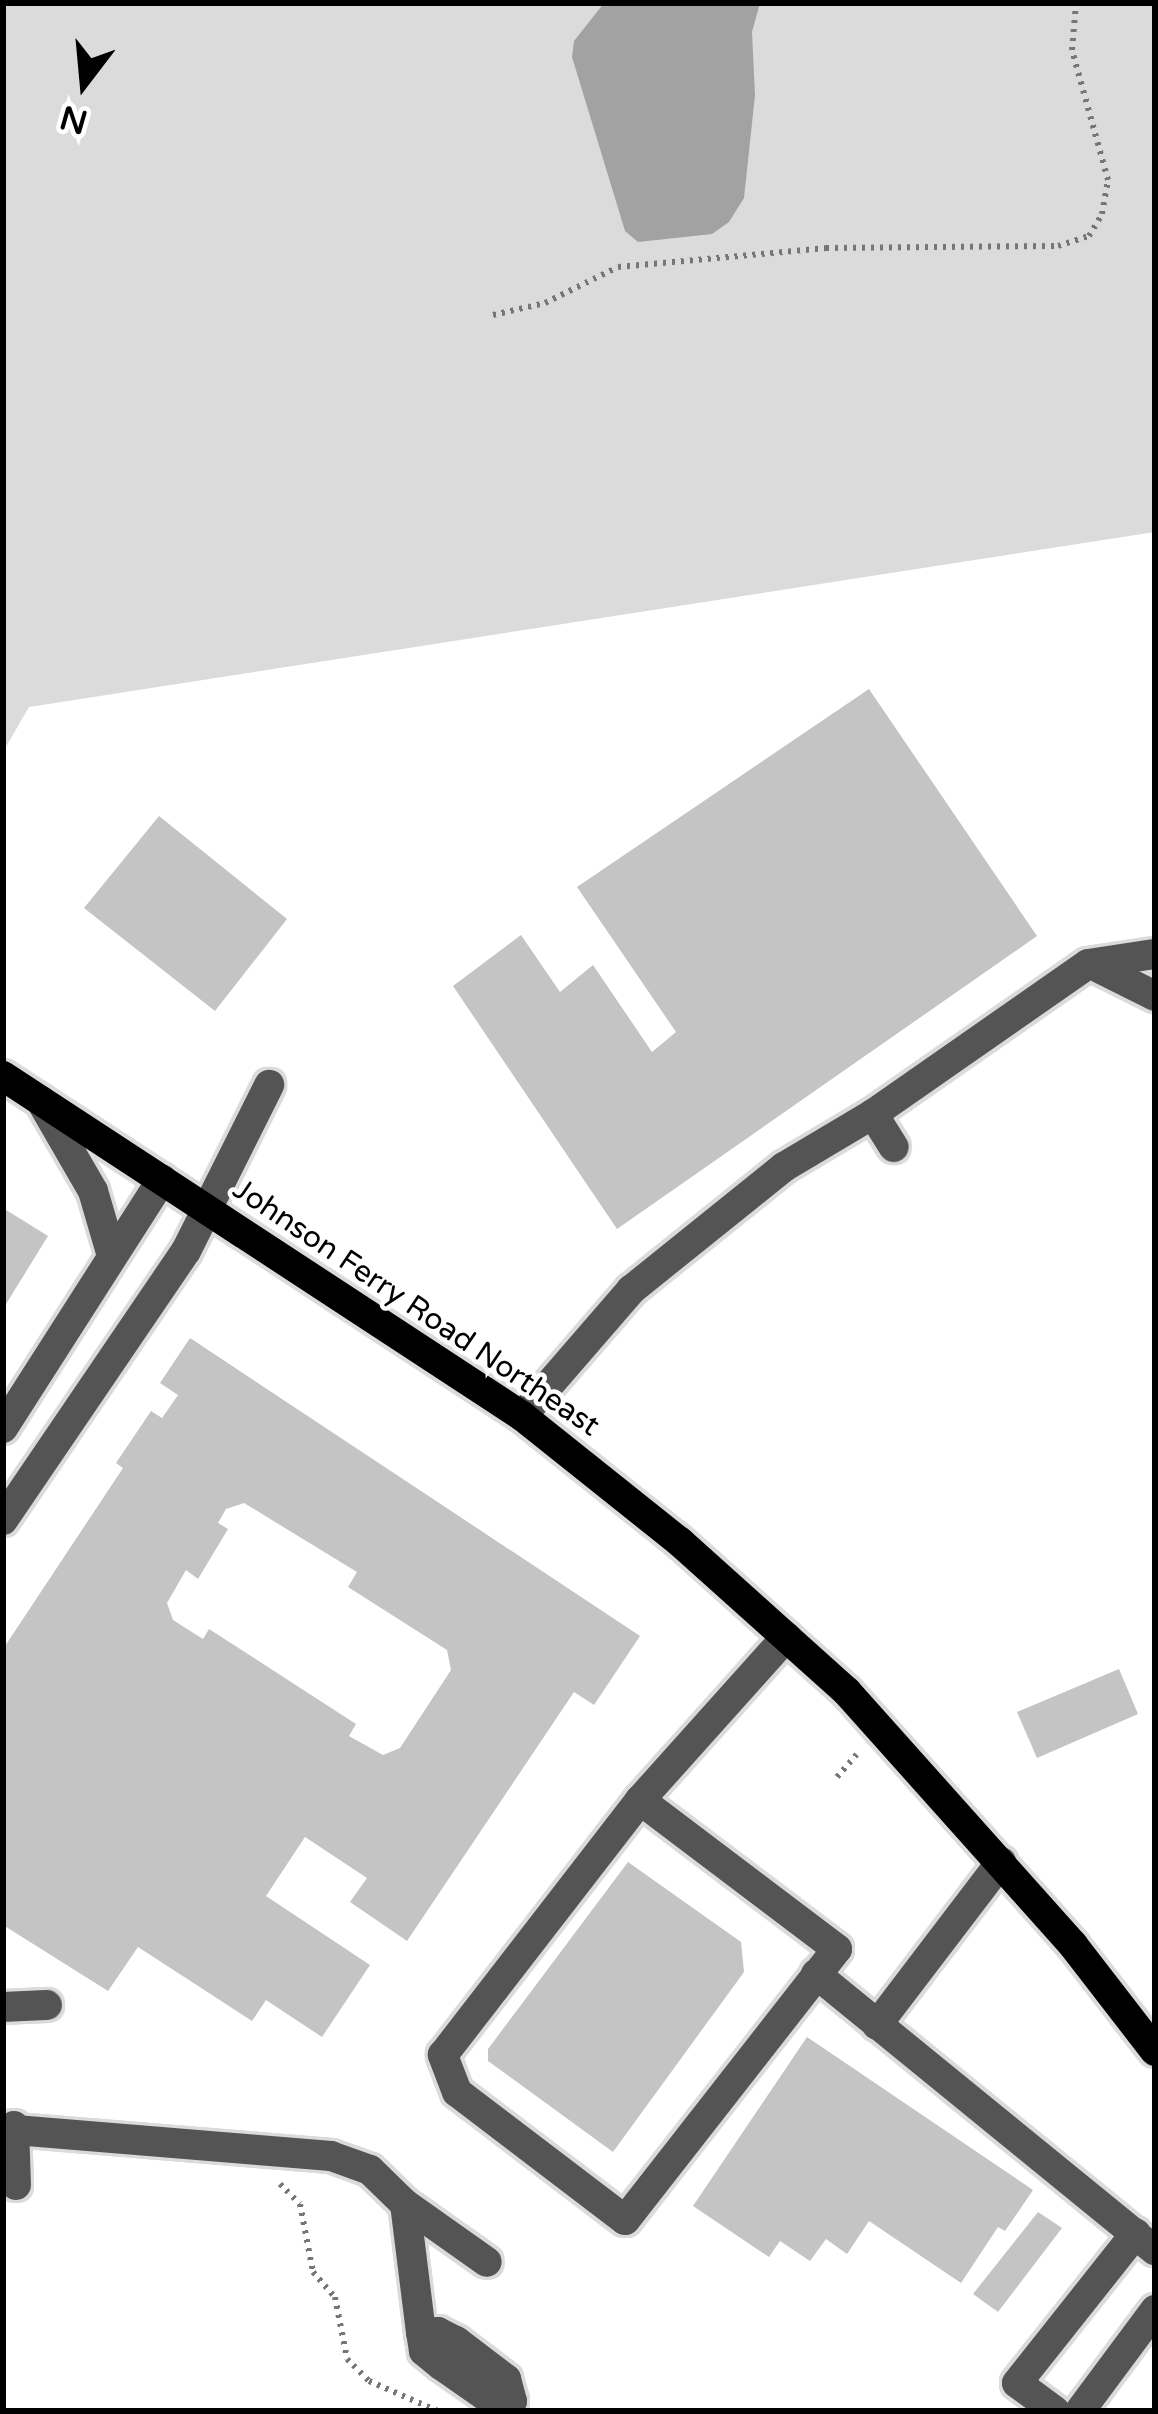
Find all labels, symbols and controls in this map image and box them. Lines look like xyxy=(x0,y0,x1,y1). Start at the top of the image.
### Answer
north arrow xyxy=(24,24,144,144)
text: N xyxy=(56,97,92,141)
street label: Johnson Ferry Road Northeast xyxy=(226,1172,606,1444)

